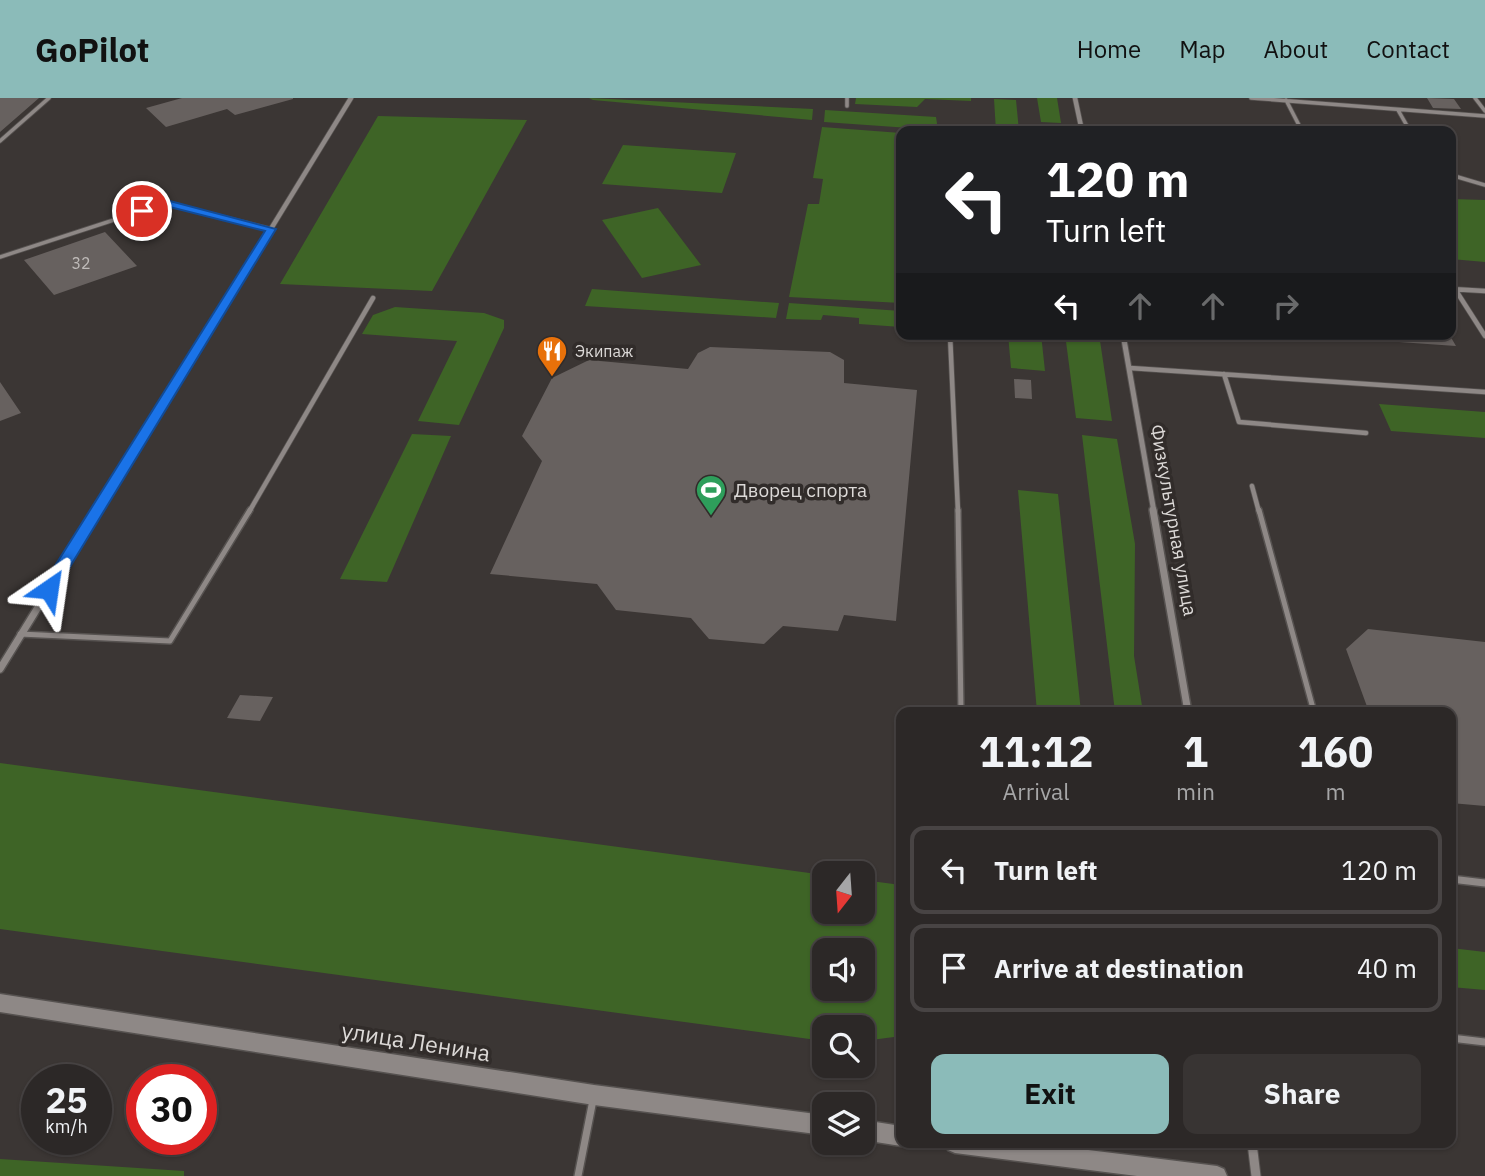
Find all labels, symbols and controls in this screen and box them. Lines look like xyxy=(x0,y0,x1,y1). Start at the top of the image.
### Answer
text: GoPilot xyxy=(35,28,149,71)
text: Home xyxy=(1077,33,1141,65)
text: Map xyxy=(1179,33,1225,65)
text: About xyxy=(1263,33,1328,65)
text: Contact xyxy=(1366,33,1450,65)
text: 120 m xyxy=(1046,147,1190,210)
icon: left xyxy=(931,154,1022,245)
pin xyxy=(112,181,172,241)
icon: arrive xyxy=(123,192,161,230)
text: Turn left xyxy=(1046,209,1166,251)
house number: 32 xyxy=(71,253,91,273)
icon: left xyxy=(1048,287,1086,325)
icon: ahead xyxy=(1121,287,1159,325)
icon: ahead xyxy=(1194,287,1232,325)
icon: right xyxy=(1267,287,1305,325)
restaurant icon: Экипаж xyxy=(535,334,569,378)
place label: Экипаж xyxy=(575,341,633,361)
street label: Физкультурная улица xyxy=(1145,422,1203,618)
sports icon: Дворец спорта xyxy=(694,473,728,517)
place label: Дворец спорта xyxy=(734,478,867,502)
position arrow xyxy=(12,552,86,626)
text: 11:12 xyxy=(979,724,1093,779)
text: 1 xyxy=(1183,724,1208,779)
text: 160 xyxy=(1298,724,1373,779)
text: Arrival xyxy=(1003,776,1070,806)
text: min xyxy=(1176,776,1215,806)
text: m xyxy=(1325,776,1346,806)
icon: left xyxy=(935,851,973,889)
text: Turn left xyxy=(994,853,1097,887)
text: 120 m xyxy=(1341,853,1417,887)
north arrow xyxy=(812,861,875,924)
map controls xyxy=(812,861,875,1155)
button: sound xyxy=(812,938,875,1001)
icon: arrive xyxy=(935,949,973,987)
text: Arrive at destination xyxy=(994,951,1244,985)
text: 40 m xyxy=(1357,951,1417,985)
street label: улица Ленина xyxy=(340,1014,493,1068)
button: search xyxy=(812,1015,875,1078)
button: Exit xyxy=(931,1054,1169,1134)
button: Share xyxy=(1183,1054,1421,1134)
speed limit sign: 30 xyxy=(126,1064,217,1155)
text: 25 xyxy=(45,1077,88,1123)
button: layers xyxy=(812,1092,875,1155)
text: km/h xyxy=(45,1115,88,1138)

